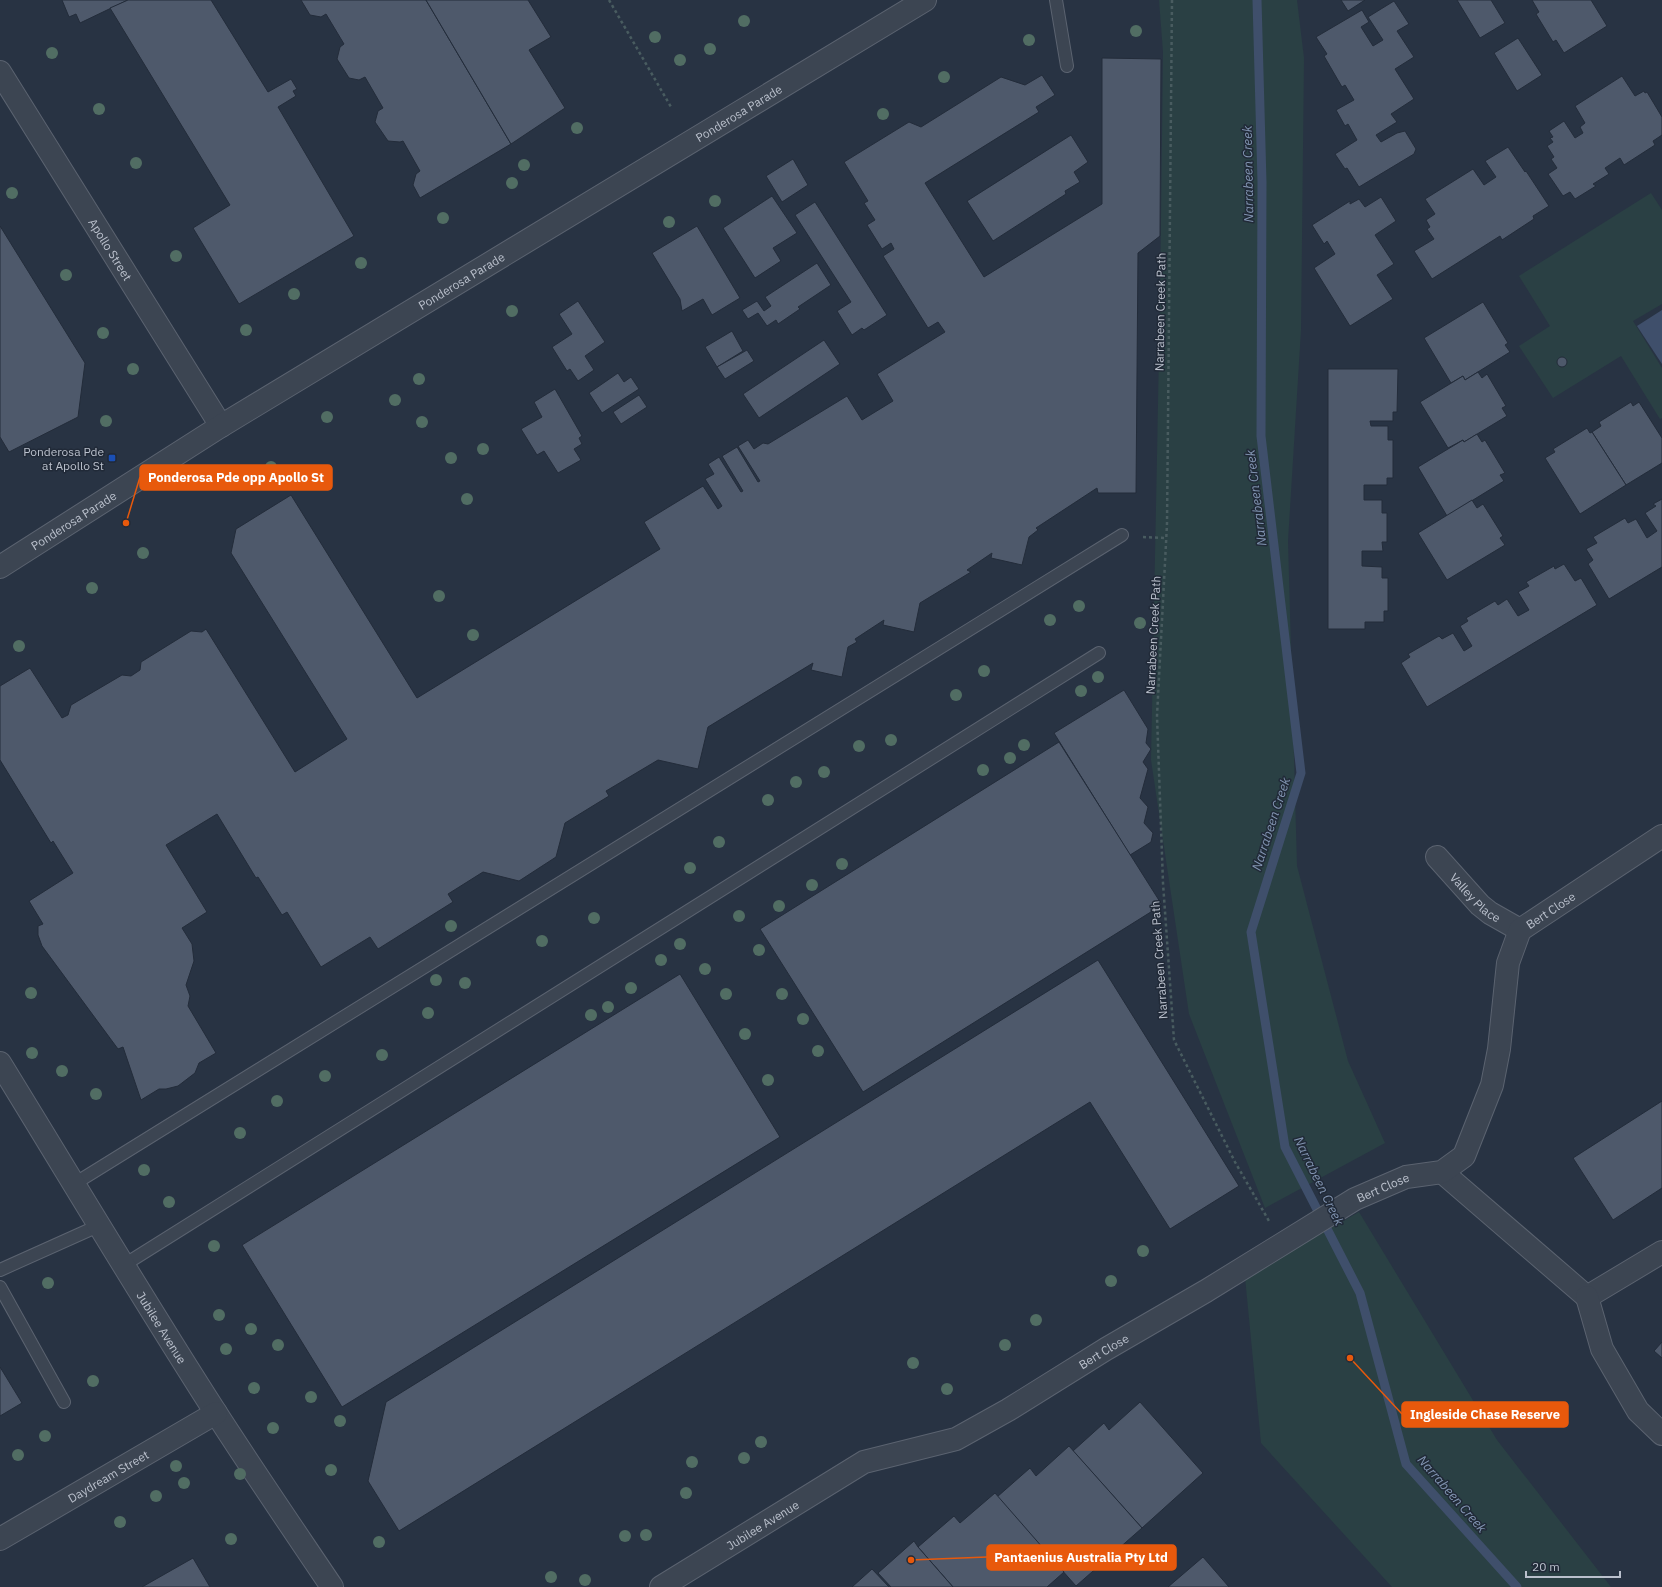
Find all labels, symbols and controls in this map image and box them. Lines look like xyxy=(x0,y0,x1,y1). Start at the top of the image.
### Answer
street label: Ponderosa Parade xyxy=(693,81,785,145)
water label: Narrabeen Creek xyxy=(1239,125,1257,223)
street label: Apollo Street xyxy=(86,215,136,283)
street label: Ponderosa Parade xyxy=(415,249,508,312)
street label: Narrabeen Creek Path xyxy=(1151,253,1169,371)
place label: Ponderosa Pde at Apollo St xyxy=(23,444,104,473)
water label: Narrabeen Creek xyxy=(1242,449,1270,547)
marker: Ponderosa Pde at Apollo St xyxy=(107,453,117,463)
callout: Ponderosa Pde opp Apollo St xyxy=(140,465,332,490)
text: Ponderosa Pde opp Apollo St xyxy=(148,469,324,486)
street label: Ponderosa Parade xyxy=(28,487,119,553)
street label: Narrabeen Creek Path xyxy=(1142,575,1164,695)
water label: Narrabeen Creek xyxy=(1248,775,1294,873)
street label: Valley Place xyxy=(1447,870,1504,925)
street label: Bert Close xyxy=(1523,888,1578,932)
street label: Narrabeen Creek Path xyxy=(1147,900,1171,1020)
water label: Narrabeen Creek xyxy=(1290,1134,1348,1229)
street label: Bert Close xyxy=(1354,1169,1412,1205)
street label: Jubilee Avenue xyxy=(134,1288,190,1367)
street label: Bert Close xyxy=(1076,1330,1132,1372)
callout: Ingleside Chase Reserve xyxy=(1402,1402,1568,1427)
text: Ingleside Chase Reserve xyxy=(1410,1406,1560,1423)
street label: Daydream Street xyxy=(65,1447,151,1505)
water label: Narrabeen Creek xyxy=(1414,1452,1490,1536)
street label: Jubilee Avenue xyxy=(723,1496,802,1553)
callout: Pantaenius Australia Pty Ltd xyxy=(987,1545,1176,1570)
text: Pantaenius Australia Pty Ltd xyxy=(994,1549,1168,1566)
scale bar xyxy=(1526,1553,1620,1579)
text: 20 m xyxy=(1532,1559,1560,1574)

